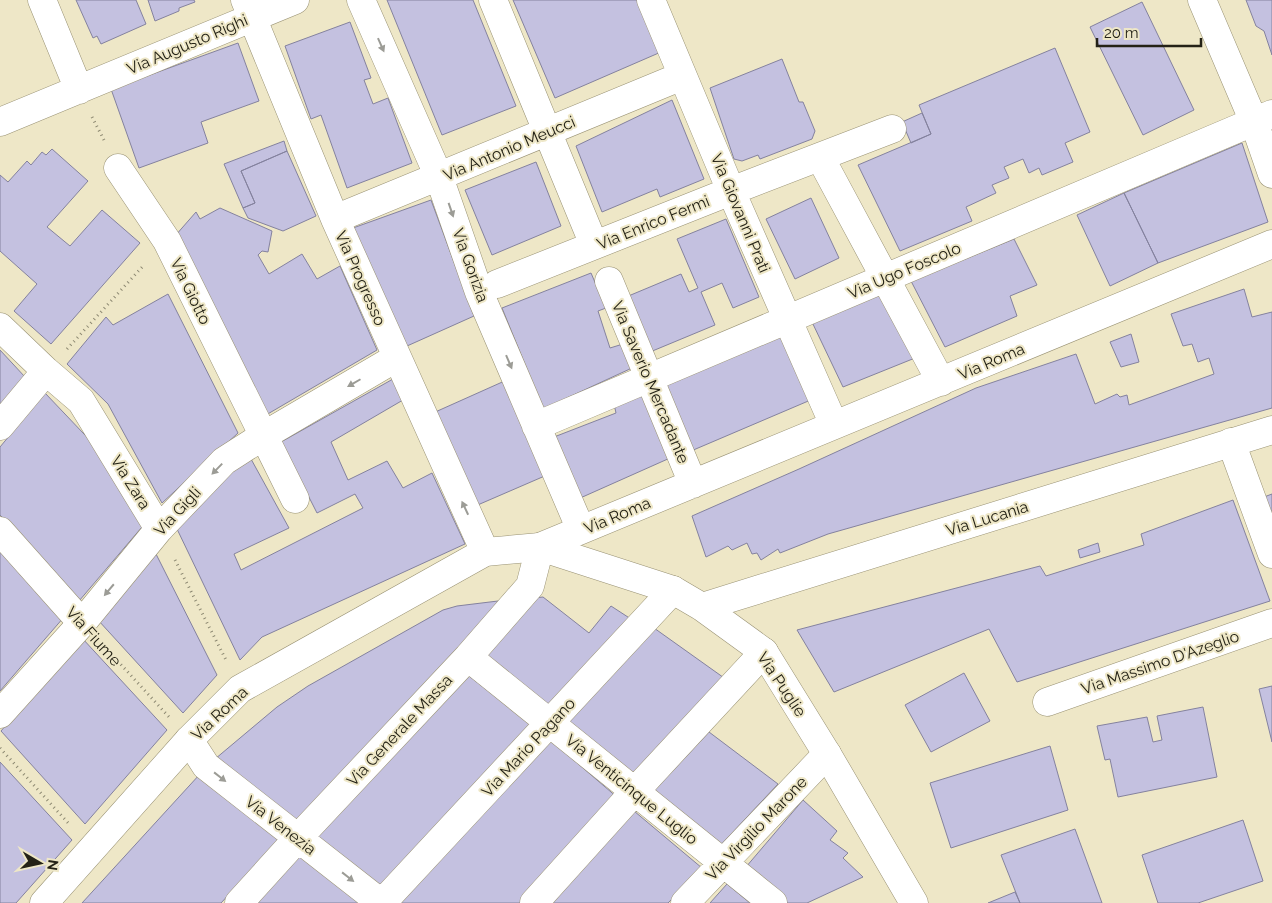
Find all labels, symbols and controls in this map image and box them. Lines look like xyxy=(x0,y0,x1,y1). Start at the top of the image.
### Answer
street label: Via Augusto Righi xyxy=(124,10,250,78)
scale bar xyxy=(1097,15,1201,47)
text: 20 m xyxy=(1104,24,1139,42)
one-way arrow xyxy=(377,38,385,52)
street label: Via Antonio Meucci xyxy=(440,112,578,185)
street label: Via Giovanni Prati xyxy=(707,151,774,276)
street label: Via Enrico Fermi xyxy=(594,191,712,254)
one-way arrow xyxy=(448,203,455,218)
street label: Via Gorizia xyxy=(448,226,493,305)
street label: Via Progresso xyxy=(331,228,390,328)
street label: Via Ugo Foscolo xyxy=(845,238,964,303)
street label: Via Giotto xyxy=(166,255,215,328)
street label: Via Saverio Mercadante xyxy=(608,298,693,466)
street label: Via Roma xyxy=(955,339,1027,384)
one-way arrow xyxy=(505,355,513,369)
one-way arrow xyxy=(348,378,361,387)
street label: Via Zara xyxy=(107,452,155,513)
one-way arrow xyxy=(211,462,223,474)
street label: Via Gigli xyxy=(150,483,205,540)
street label: Via Roma xyxy=(581,493,653,538)
street label: Via Lucania xyxy=(944,497,1031,540)
one-way arrow xyxy=(460,501,468,515)
one-way arrow xyxy=(103,583,114,596)
street label: Via Fiume xyxy=(62,603,125,670)
street label: Via Massimo D'Azeglio xyxy=(1079,627,1242,698)
street label: Via Puglie xyxy=(753,648,810,720)
street label: Via Generale Massa xyxy=(343,671,456,790)
street label: Via Roma xyxy=(187,682,252,744)
street label: Via Mario Pagano xyxy=(478,694,579,801)
street label: Via Venticinque Luglio xyxy=(562,730,702,849)
one-way arrow xyxy=(213,772,226,783)
street label: Via Virgilio Marone xyxy=(702,772,811,884)
street label: Via Venezia xyxy=(242,792,320,859)
north arrow xyxy=(15,838,65,888)
text: N xyxy=(44,859,62,872)
one-way arrow xyxy=(341,872,354,883)

